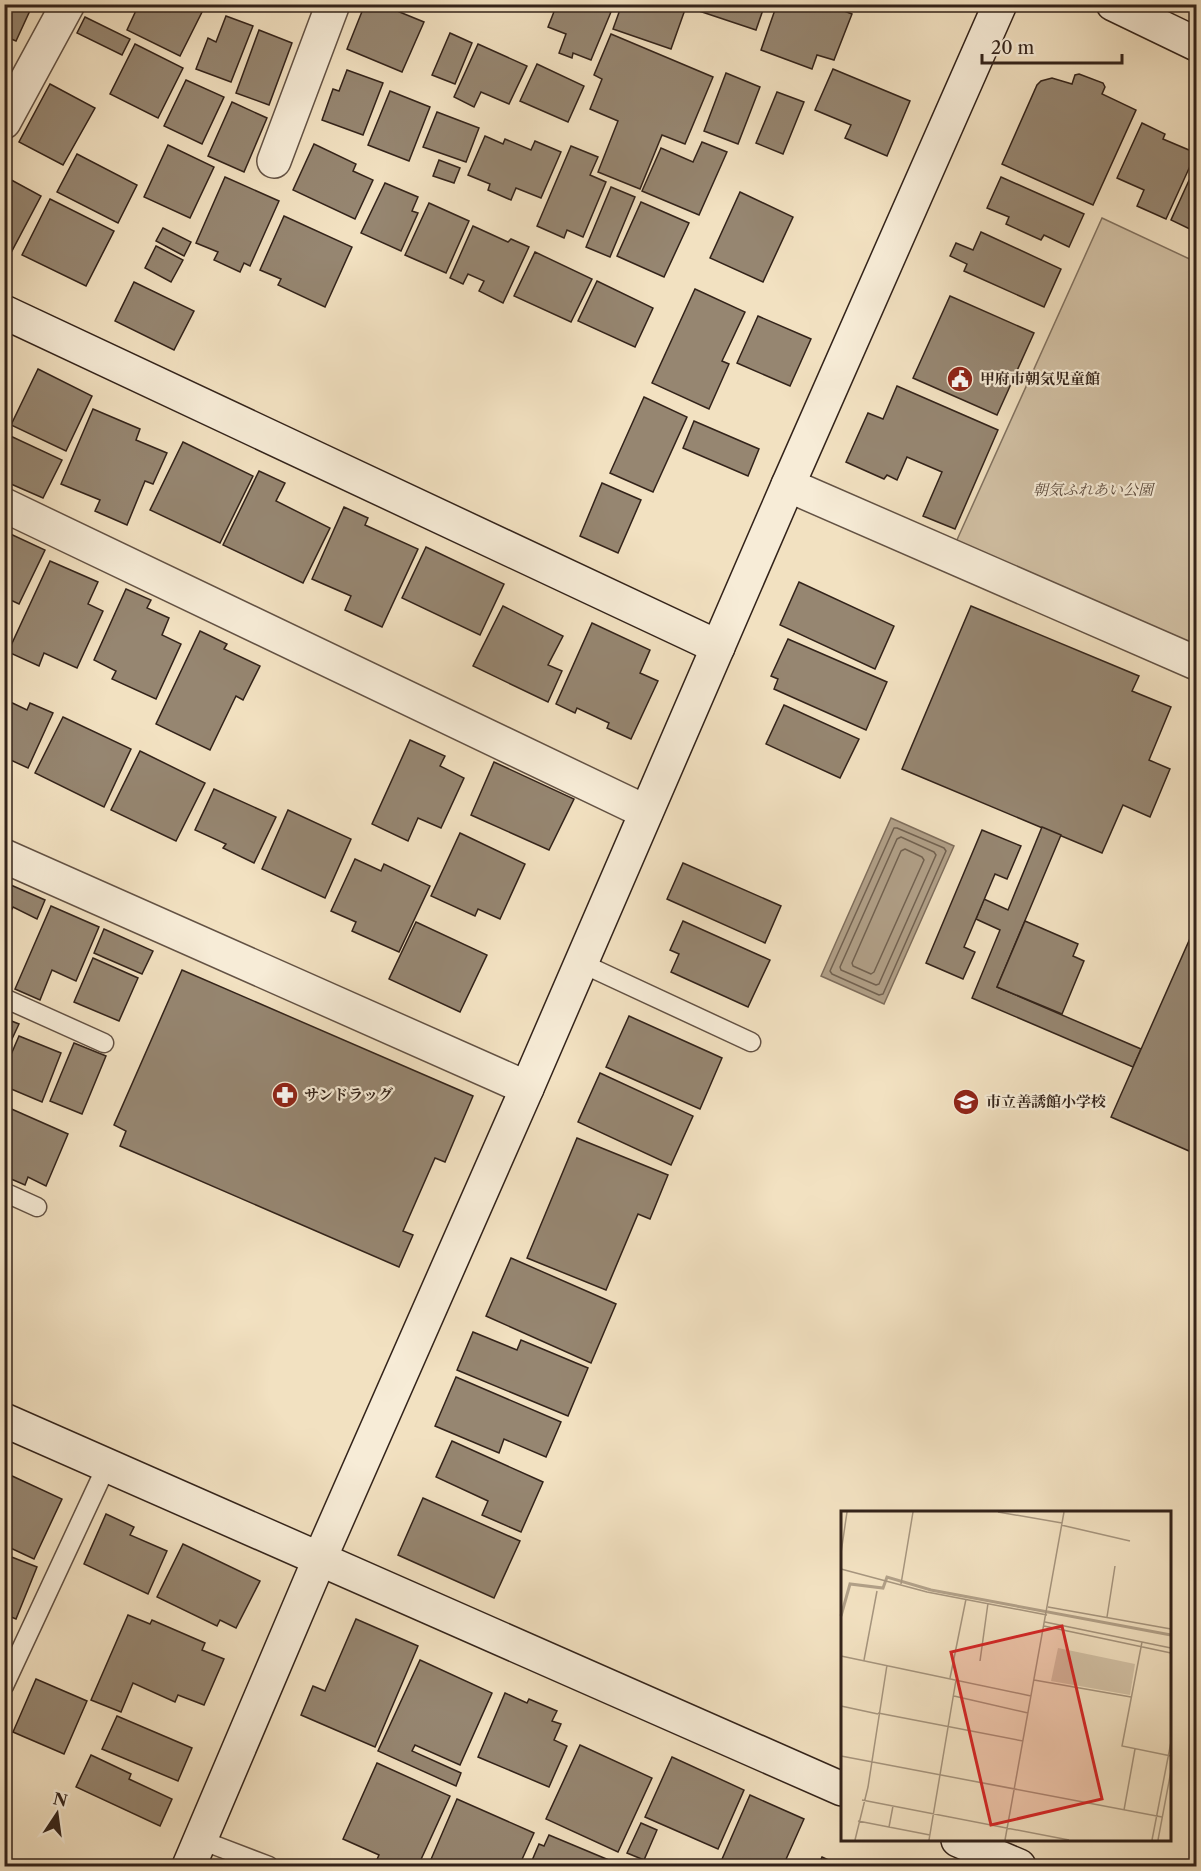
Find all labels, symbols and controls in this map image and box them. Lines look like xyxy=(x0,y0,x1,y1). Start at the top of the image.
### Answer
scale bar xyxy=(982,27,1122,65)
text: 20 m xyxy=(991,37,1035,59)
public building icon: 甲府市朝気児童館 xyxy=(945,364,975,394)
place label: 甲府市朝気児童館 xyxy=(980,369,1100,388)
park label: 朝気ふれあい公園 xyxy=(1033,480,1156,499)
pharmacy icon: サンドラッグ xyxy=(270,1080,300,1110)
place label: サンドラッグ xyxy=(304,1085,393,1104)
school or university icon: 市立善誘館小学校 xyxy=(951,1087,981,1117)
place label: 市立善誘館小学校 xyxy=(986,1092,1106,1111)
inset map xyxy=(841,1511,1171,1841)
north arrow xyxy=(27,1784,87,1844)
text: N xyxy=(51,1788,69,1811)

